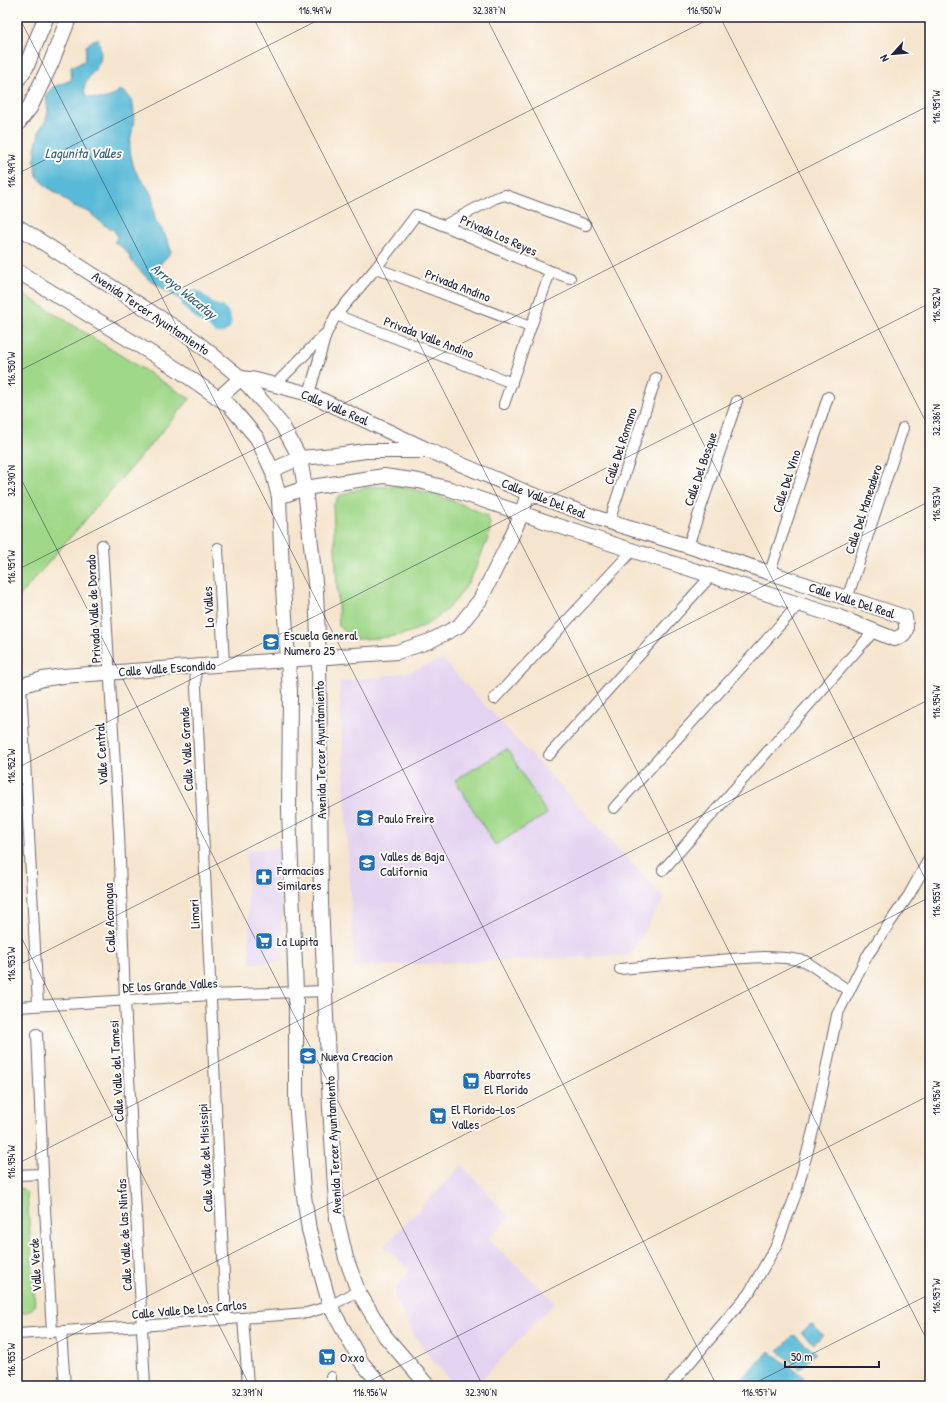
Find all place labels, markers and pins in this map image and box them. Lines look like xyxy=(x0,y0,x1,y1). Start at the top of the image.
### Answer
place label: Escuela General Numero 25 xyxy=(284,626,358,659)
school or university icon: Escuela General Numero 25 xyxy=(261,632,281,652)
school or university icon: Paulo Freire xyxy=(355,808,375,828)
place label: Paulo Freire xyxy=(378,809,434,827)
place label: Valles de Baja California xyxy=(380,847,444,880)
school or university icon: Valles de Baja California xyxy=(357,853,377,873)
place label: Farmacias Similares xyxy=(276,861,324,894)
pharmacy icon: Farmacias Similares xyxy=(254,867,274,887)
supermarket icon: La Lupita xyxy=(254,931,274,951)
place label: La Lupita xyxy=(277,932,318,950)
school or university icon: Nueva Creacion xyxy=(298,1046,318,1066)
place label: Nueva Creacion xyxy=(321,1047,393,1065)
place label: Abarrotes El Florido xyxy=(484,1065,531,1098)
supermarket icon: Abarrotes El Florido xyxy=(461,1071,481,1091)
place label: El Florido-Los Valles xyxy=(451,1100,515,1133)
supermarket icon: El Florido-Los Valles xyxy=(428,1106,448,1126)
supermarket icon: Oxxo xyxy=(317,1347,337,1367)
place label: Oxxo xyxy=(340,1348,364,1366)

